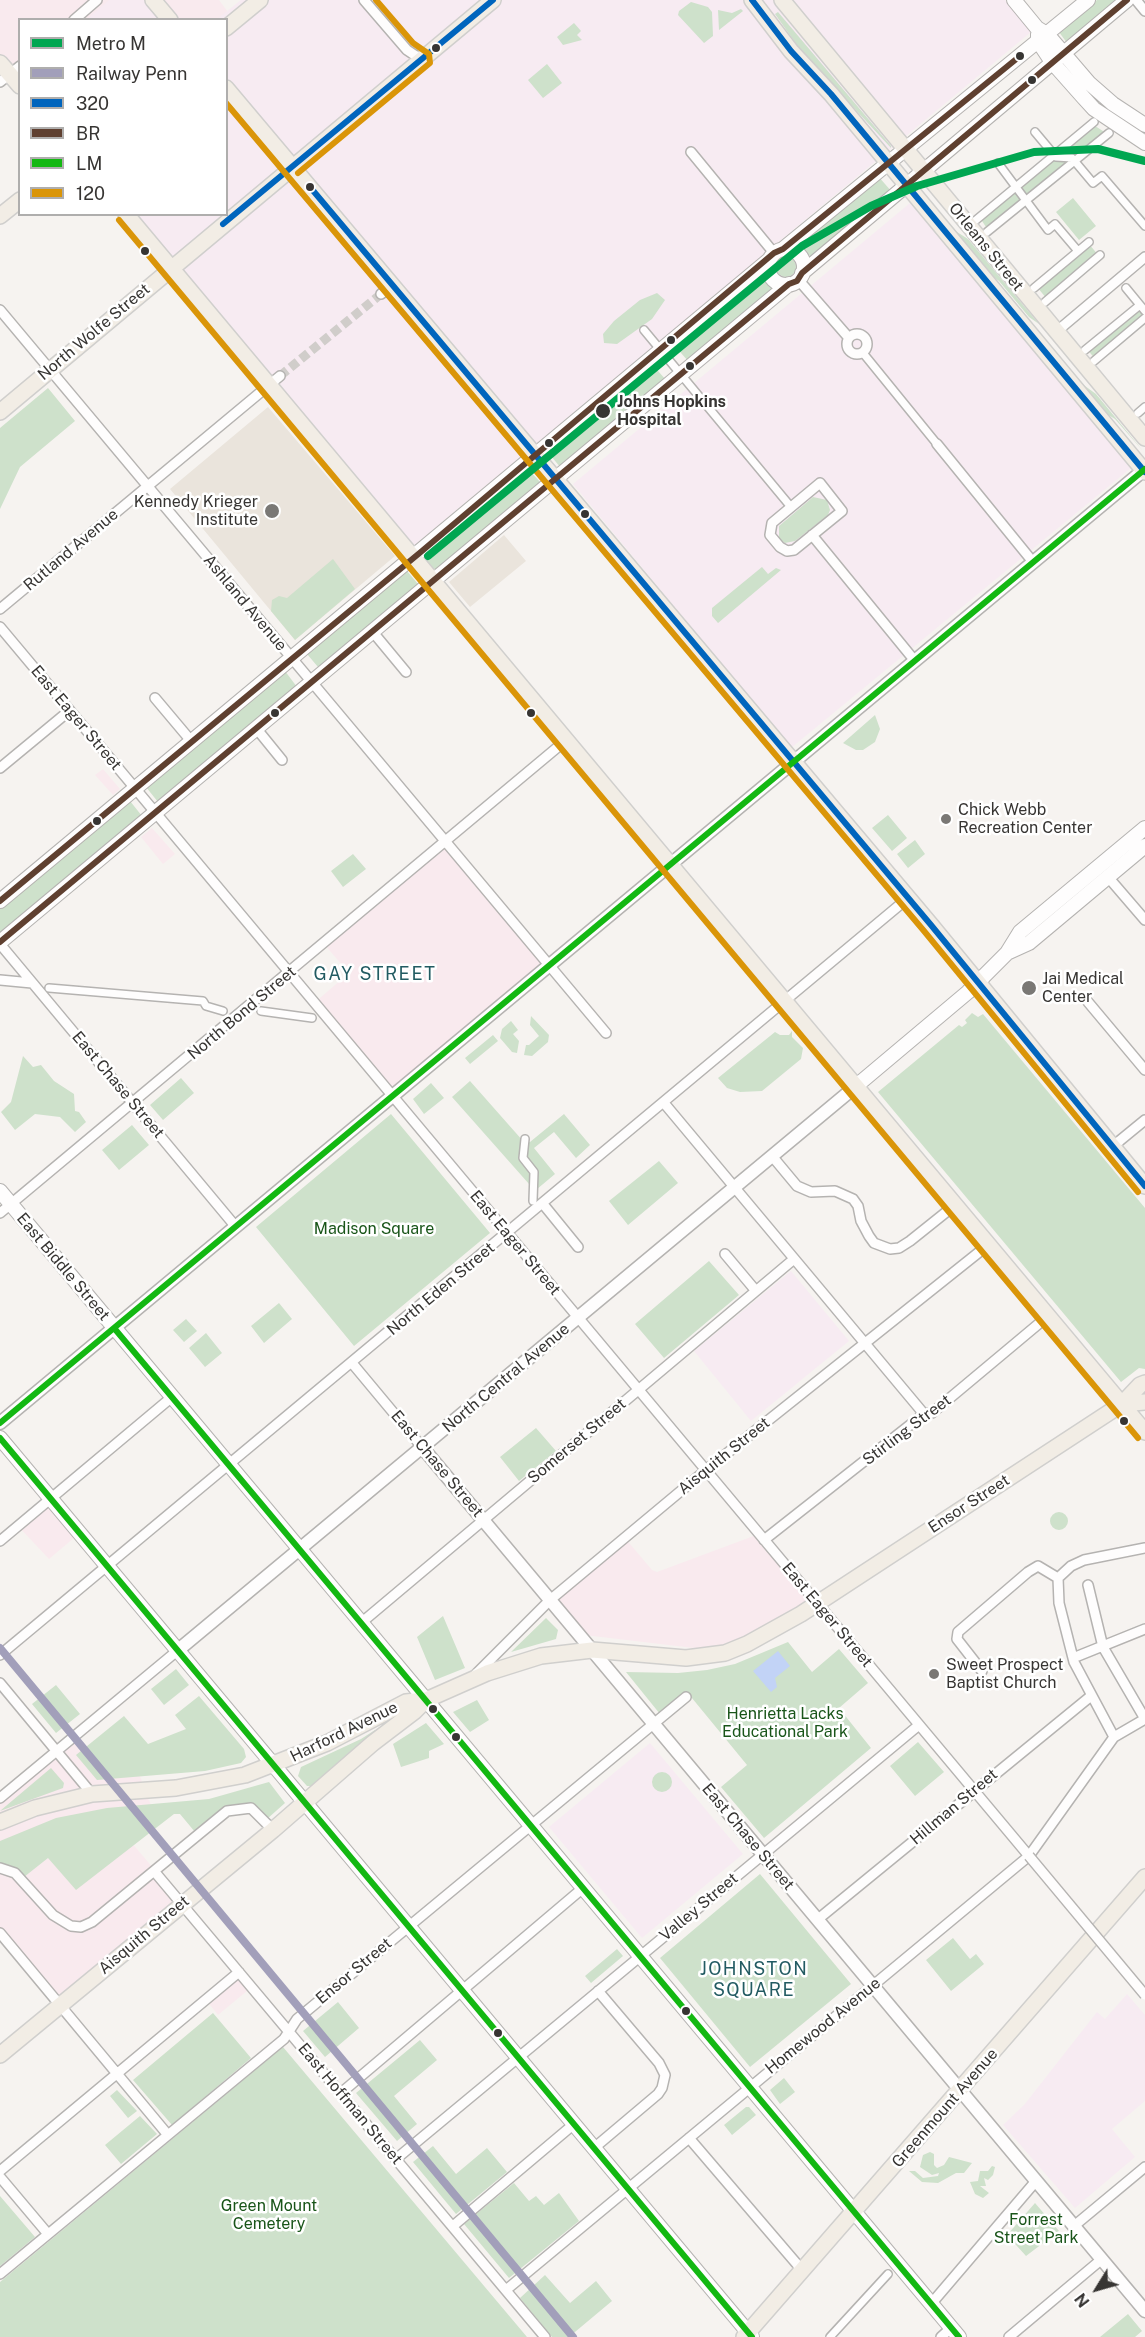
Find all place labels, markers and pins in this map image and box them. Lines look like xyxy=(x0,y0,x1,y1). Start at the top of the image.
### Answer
unlabelled marker xyxy=(430,42,442,54)
unlabelled marker xyxy=(1014,50,1026,62)
unlabelled marker xyxy=(1026,74,1038,86)
unlabelled marker xyxy=(304,181,316,193)
unlabelled marker xyxy=(139,245,151,257)
unlabelled marker xyxy=(665,334,677,346)
unlabelled marker xyxy=(684,360,696,372)
place label: Johns Hopkins Hospital xyxy=(617,392,726,430)
marker: Johns Hopkins Hospital xyxy=(594,402,612,420)
unlabelled marker xyxy=(543,437,555,449)
place label: Kennedy Krieger Institute xyxy=(134,492,258,530)
marker: Kennedy Krieger Institute xyxy=(263,502,281,520)
unlabelled marker xyxy=(579,508,591,520)
unlabelled marker xyxy=(269,707,281,719)
unlabelled marker xyxy=(525,707,537,719)
place label: Chick Webb Recreation Center xyxy=(958,800,1092,838)
marker: Chick Webb Recreation Center xyxy=(939,812,953,826)
unlabelled marker xyxy=(91,815,103,827)
place label: Jai Medical Center xyxy=(1042,969,1124,1007)
marker: Jai Medical Center xyxy=(1020,979,1038,997)
unlabelled marker xyxy=(1118,1415,1130,1427)
place label: Sweet Prospect Baptist Church xyxy=(946,1655,1064,1693)
marker: Sweet Prospect Baptist Church xyxy=(927,1667,941,1681)
unlabelled marker xyxy=(427,1703,439,1715)
unlabelled marker xyxy=(450,1731,462,1743)
unlabelled marker xyxy=(680,2005,692,2017)
unlabelled marker xyxy=(492,2027,504,2039)

